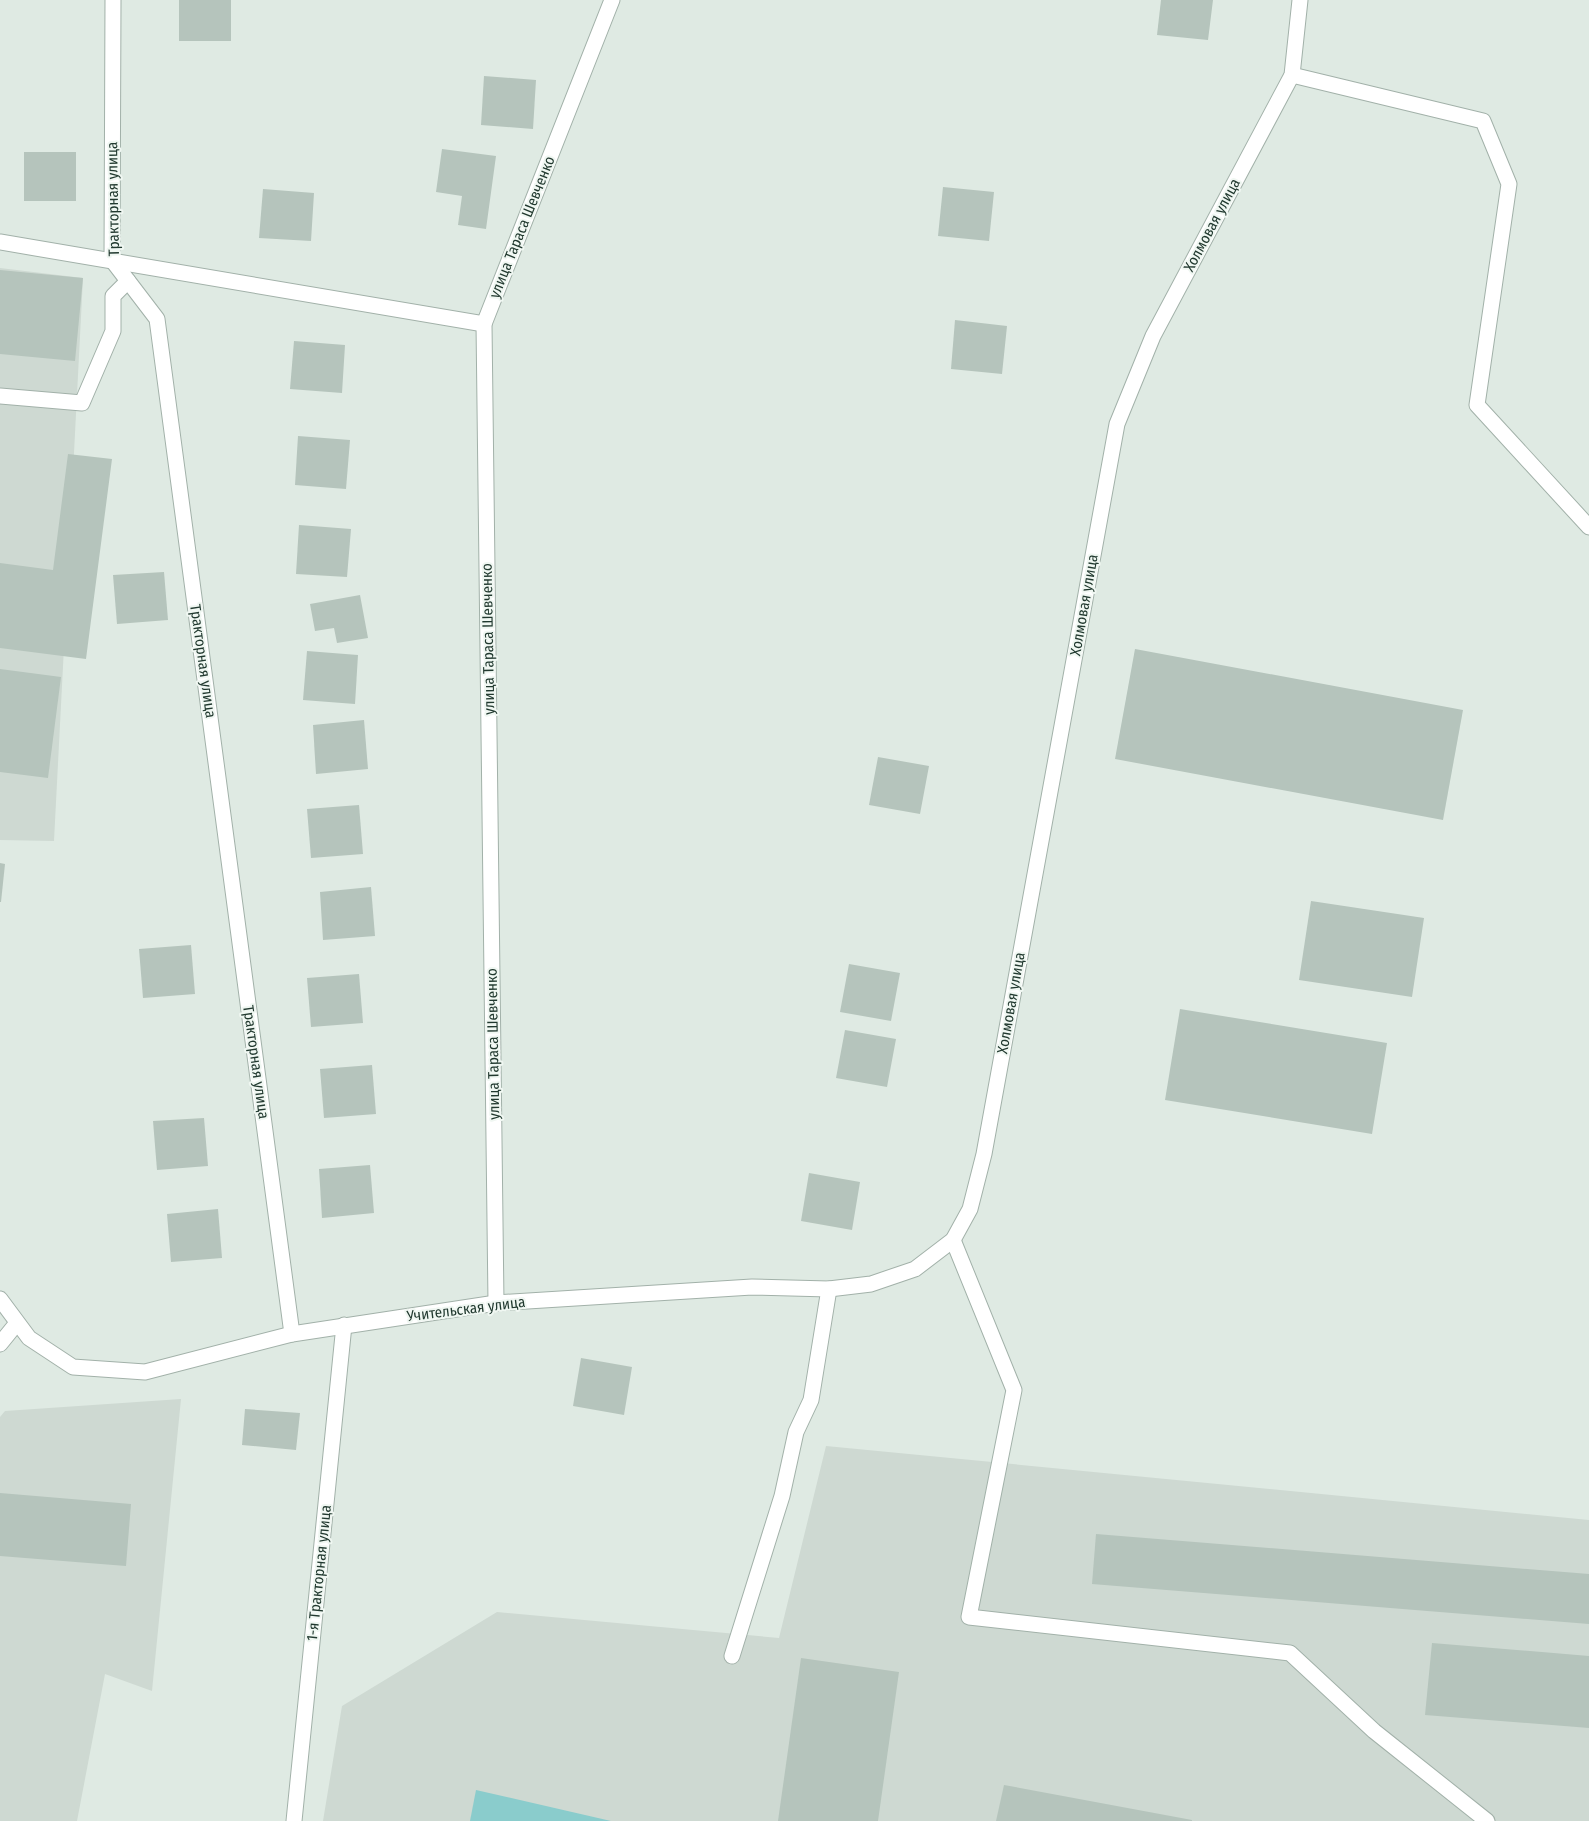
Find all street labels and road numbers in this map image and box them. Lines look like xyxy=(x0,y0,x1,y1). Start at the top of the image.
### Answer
street label: Тракторная улица xyxy=(103,142,123,256)
street label: улица Тараса Шевченко xyxy=(485,153,559,301)
street label: Холмовая улица xyxy=(1180,175,1244,275)
street label: Холмовая улица xyxy=(1066,553,1102,657)
street label: улица Тараса Шевченко xyxy=(478,563,498,715)
street label: Тракторная улица xyxy=(186,603,220,719)
street label: Холмовая улица xyxy=(993,951,1029,1055)
street label: улица Тараса Шевченко xyxy=(483,968,503,1120)
street label: Тракторная улица xyxy=(239,1004,273,1120)
street label: Учительская улица xyxy=(405,1293,526,1325)
street label: 1-я Тракторная улица xyxy=(303,1504,335,1642)

